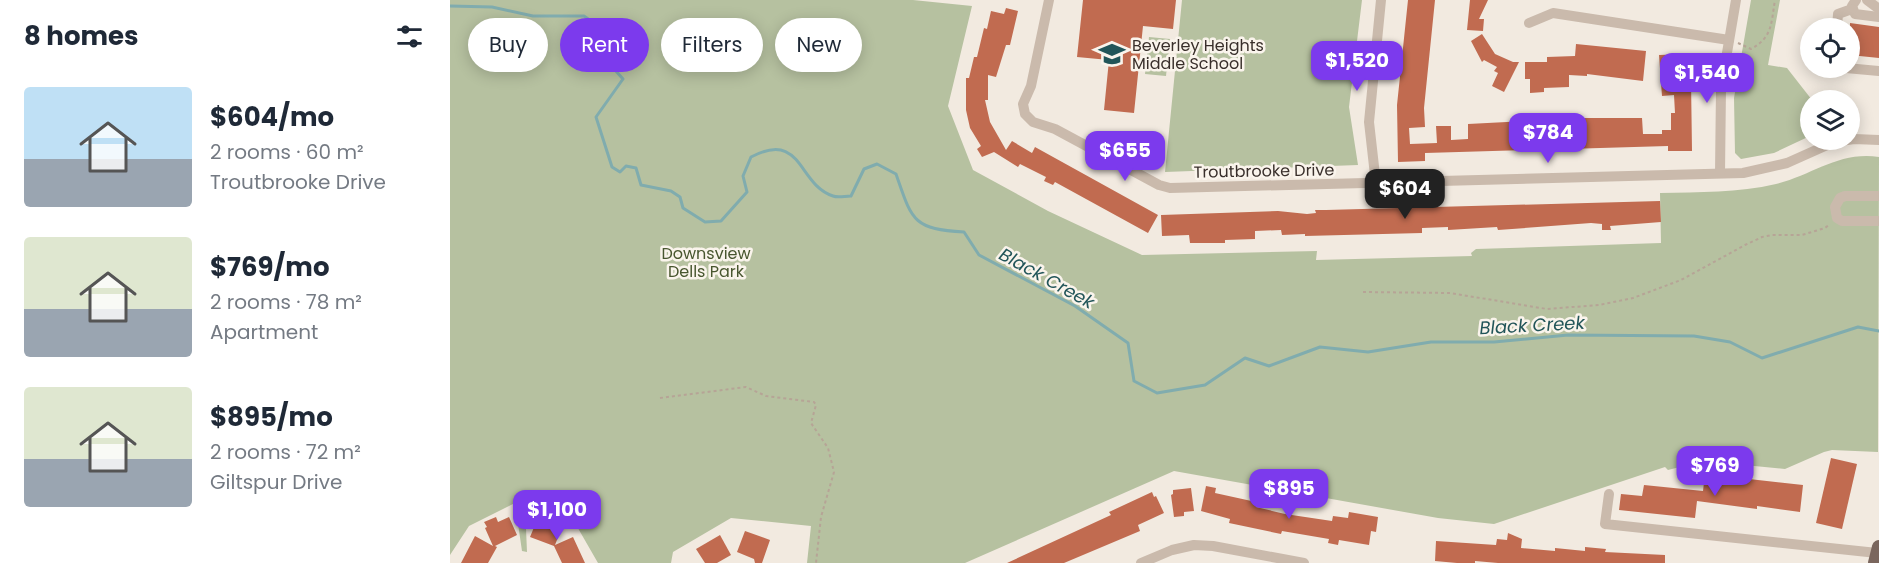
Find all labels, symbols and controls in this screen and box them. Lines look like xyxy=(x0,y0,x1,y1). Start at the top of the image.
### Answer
text: 8 homes xyxy=(24,18,139,54)
chip: Buy xyxy=(468,18,548,72)
chip: Rent xyxy=(560,18,649,72)
chip: Filters xyxy=(661,18,763,72)
chip: New xyxy=(775,18,862,72)
map controls xyxy=(1800,18,1860,150)
button: locate xyxy=(1800,18,1860,78)
icon: filters xyxy=(393,20,426,53)
place label: Beverley Heights Middle School xyxy=(1132,34,1264,75)
school or university icon: Beverley Heights Middle School xyxy=(1097,39,1127,69)
pin: $1,520 xyxy=(1308,41,1406,92)
text: $1,520 xyxy=(1325,46,1389,74)
pin: $1,540 xyxy=(1658,53,1756,104)
text: $1,540 xyxy=(1674,58,1740,86)
button: layers xyxy=(1800,90,1860,150)
text: $604/mo xyxy=(210,99,334,135)
icon: home xyxy=(72,111,144,183)
pin: $784 xyxy=(1512,113,1584,164)
text: $784 xyxy=(1523,118,1573,146)
pin: $655 xyxy=(1089,131,1161,182)
text: $655 xyxy=(1099,136,1151,164)
text: 2 rooms · 60 m² xyxy=(210,138,364,166)
street label: Troutbrooke Drive xyxy=(1193,158,1335,184)
text: Troutbrooke Drive xyxy=(210,168,386,196)
pin: $604 xyxy=(1369,169,1441,220)
text: $604 xyxy=(1379,174,1431,202)
park label: Downsview Dells Park xyxy=(661,242,751,283)
water label: Black Creek xyxy=(995,242,1100,315)
text: $769/mo xyxy=(210,249,329,285)
icon: home xyxy=(72,261,144,333)
text: 2 rooms · 78 m² xyxy=(210,288,362,316)
water label: Black Creek xyxy=(1479,310,1586,340)
text: Apartment xyxy=(210,318,318,346)
text: $895/mo xyxy=(210,399,333,435)
icon: home xyxy=(72,411,144,483)
text: 2 rooms · 72 m² xyxy=(210,438,361,466)
pin: $769 xyxy=(1679,446,1751,497)
text: $769 xyxy=(1691,451,1739,479)
text: Giltspur Drive xyxy=(210,468,342,496)
pin: $895 xyxy=(1253,469,1325,520)
text: $895 xyxy=(1263,474,1315,502)
pin: $1,100 xyxy=(508,490,606,541)
text: $1,100 xyxy=(527,495,587,523)

